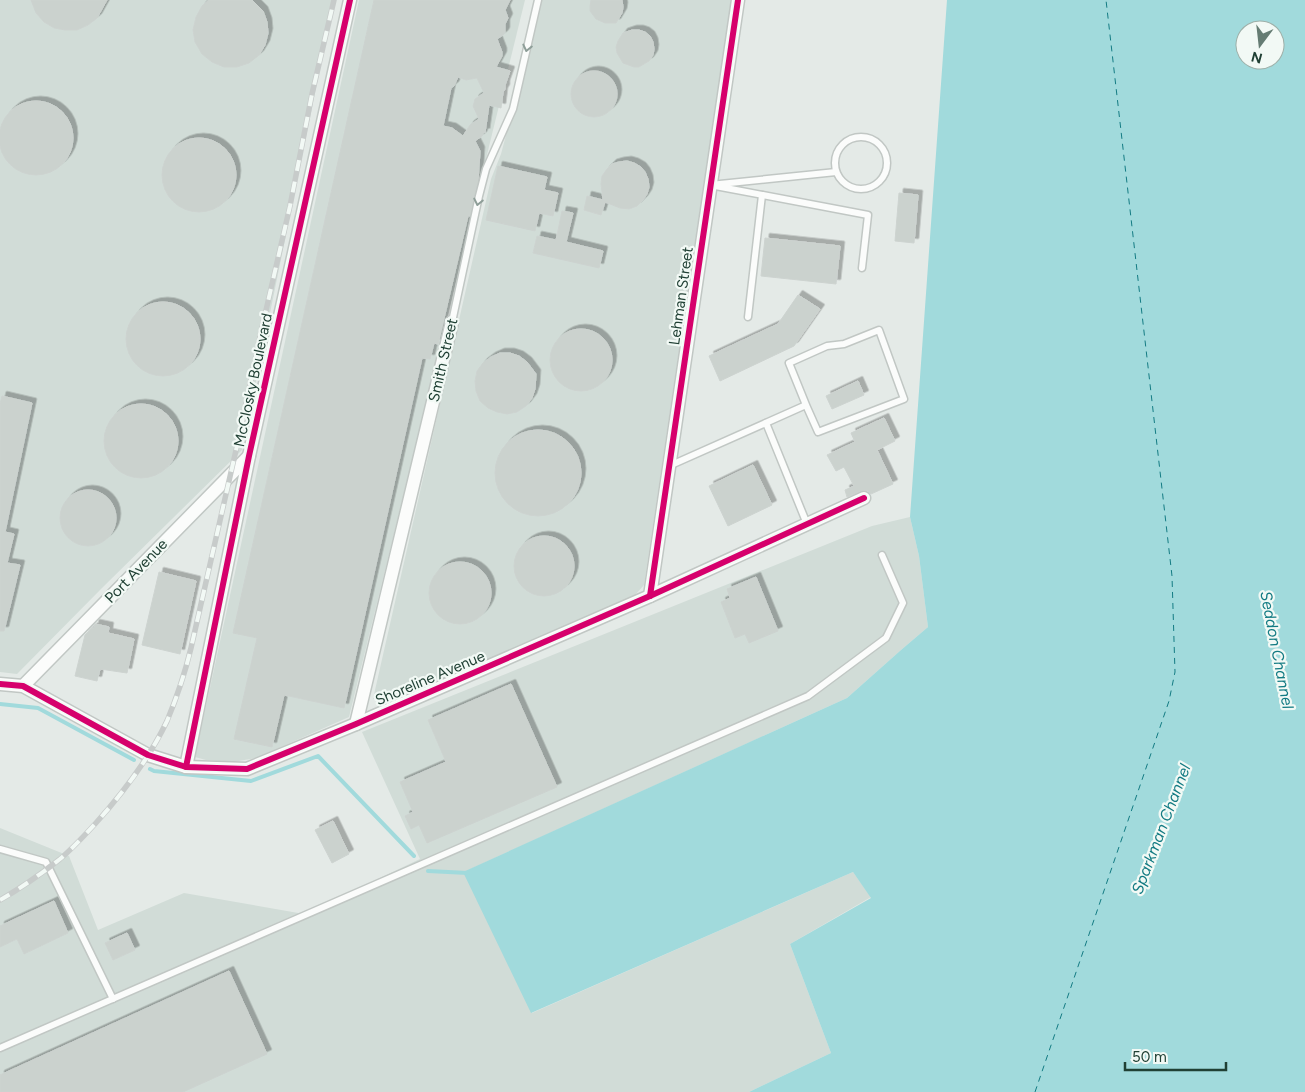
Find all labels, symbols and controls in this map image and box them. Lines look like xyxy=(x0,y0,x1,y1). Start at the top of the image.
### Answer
north arrow xyxy=(1235,20,1285,70)
one-way arrow xyxy=(522,43,533,52)
text: N xyxy=(1249,47,1264,67)
one-way arrow xyxy=(473,197,484,206)
street label: Lehman Street xyxy=(665,245,697,346)
street label: McClosky Boulevard xyxy=(230,312,276,448)
street label: Smith Street xyxy=(425,316,461,404)
street label: Port Avenue xyxy=(101,535,171,607)
water label: Seddon Channel xyxy=(1256,589,1298,711)
street label: Shoreline Avenue xyxy=(372,647,488,709)
water label: Sparkman Channel xyxy=(1127,761,1195,897)
scale bar xyxy=(1125,1040,1226,1072)
text: 50 m xyxy=(1132,1048,1167,1066)

